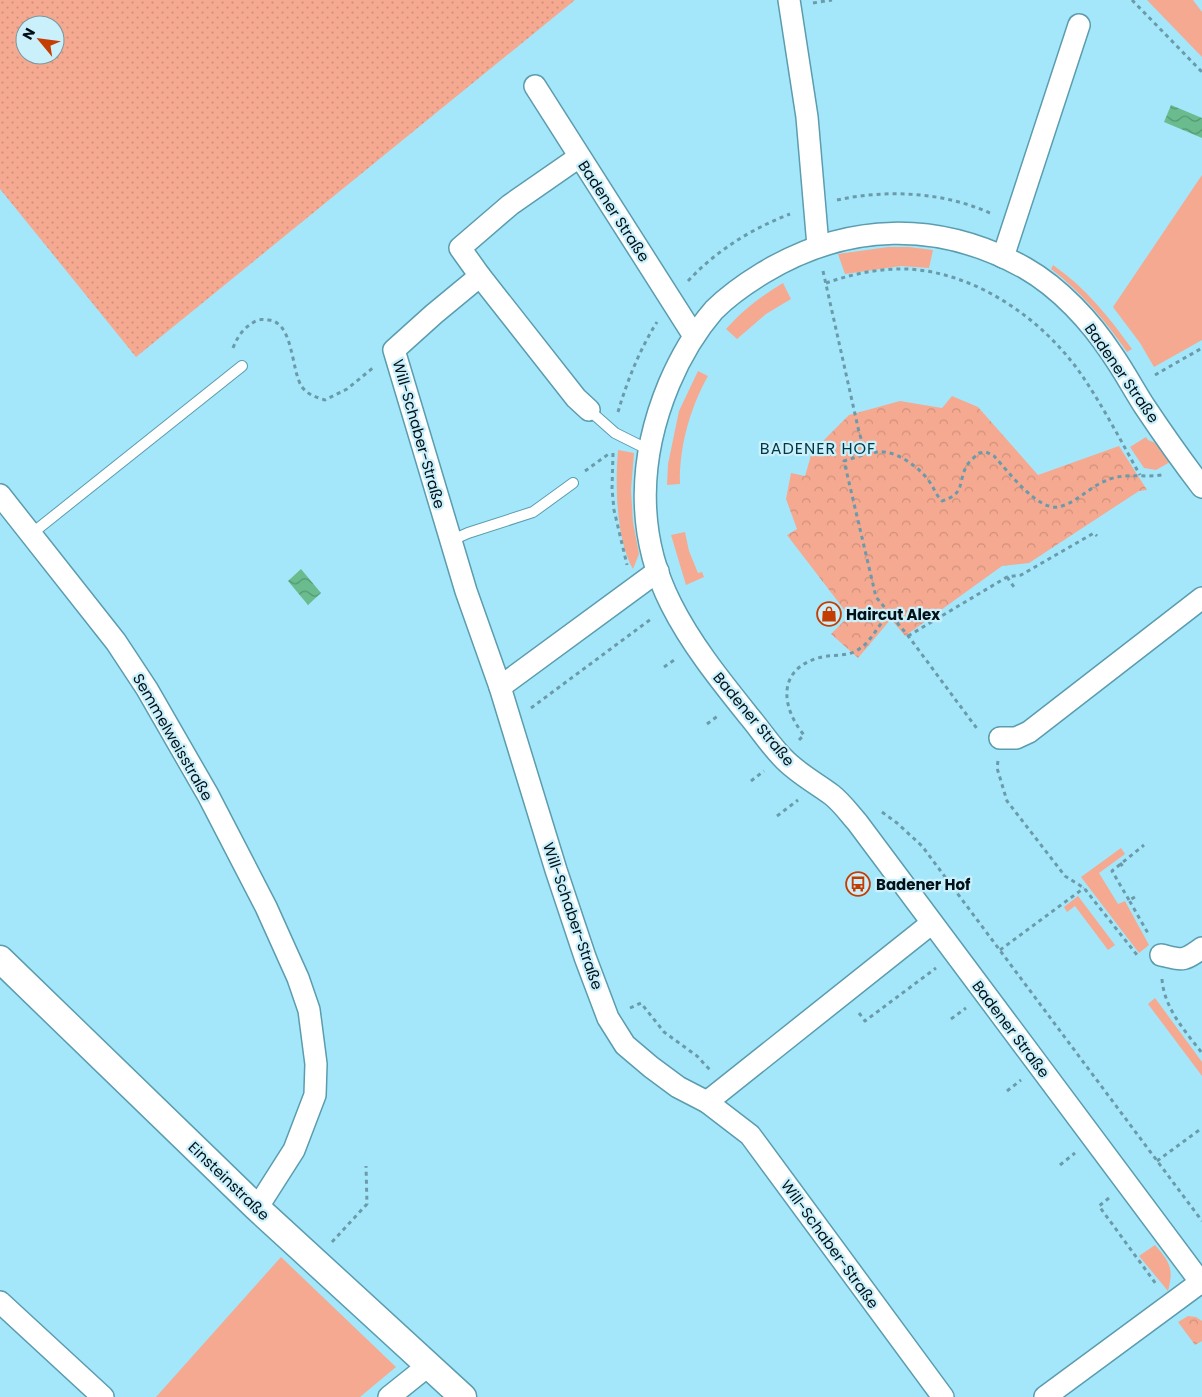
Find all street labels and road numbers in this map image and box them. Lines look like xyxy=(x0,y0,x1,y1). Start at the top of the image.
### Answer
street label: Badener Straße xyxy=(573,156,655,266)
street label: Badener Straße xyxy=(1080,319,1164,427)
street label: Will-Schaber-Straße xyxy=(388,357,450,511)
street label: Badener Straße xyxy=(708,668,800,770)
street label: Semmelweisstraße xyxy=(128,670,218,804)
street label: Will-Schaber-Straße xyxy=(538,840,608,992)
street label: Badener Straße xyxy=(967,976,1055,1082)
street label: Einsteinstraße xyxy=(184,1137,274,1225)
street label: Will-Schaber-Straße xyxy=(776,1175,884,1313)

